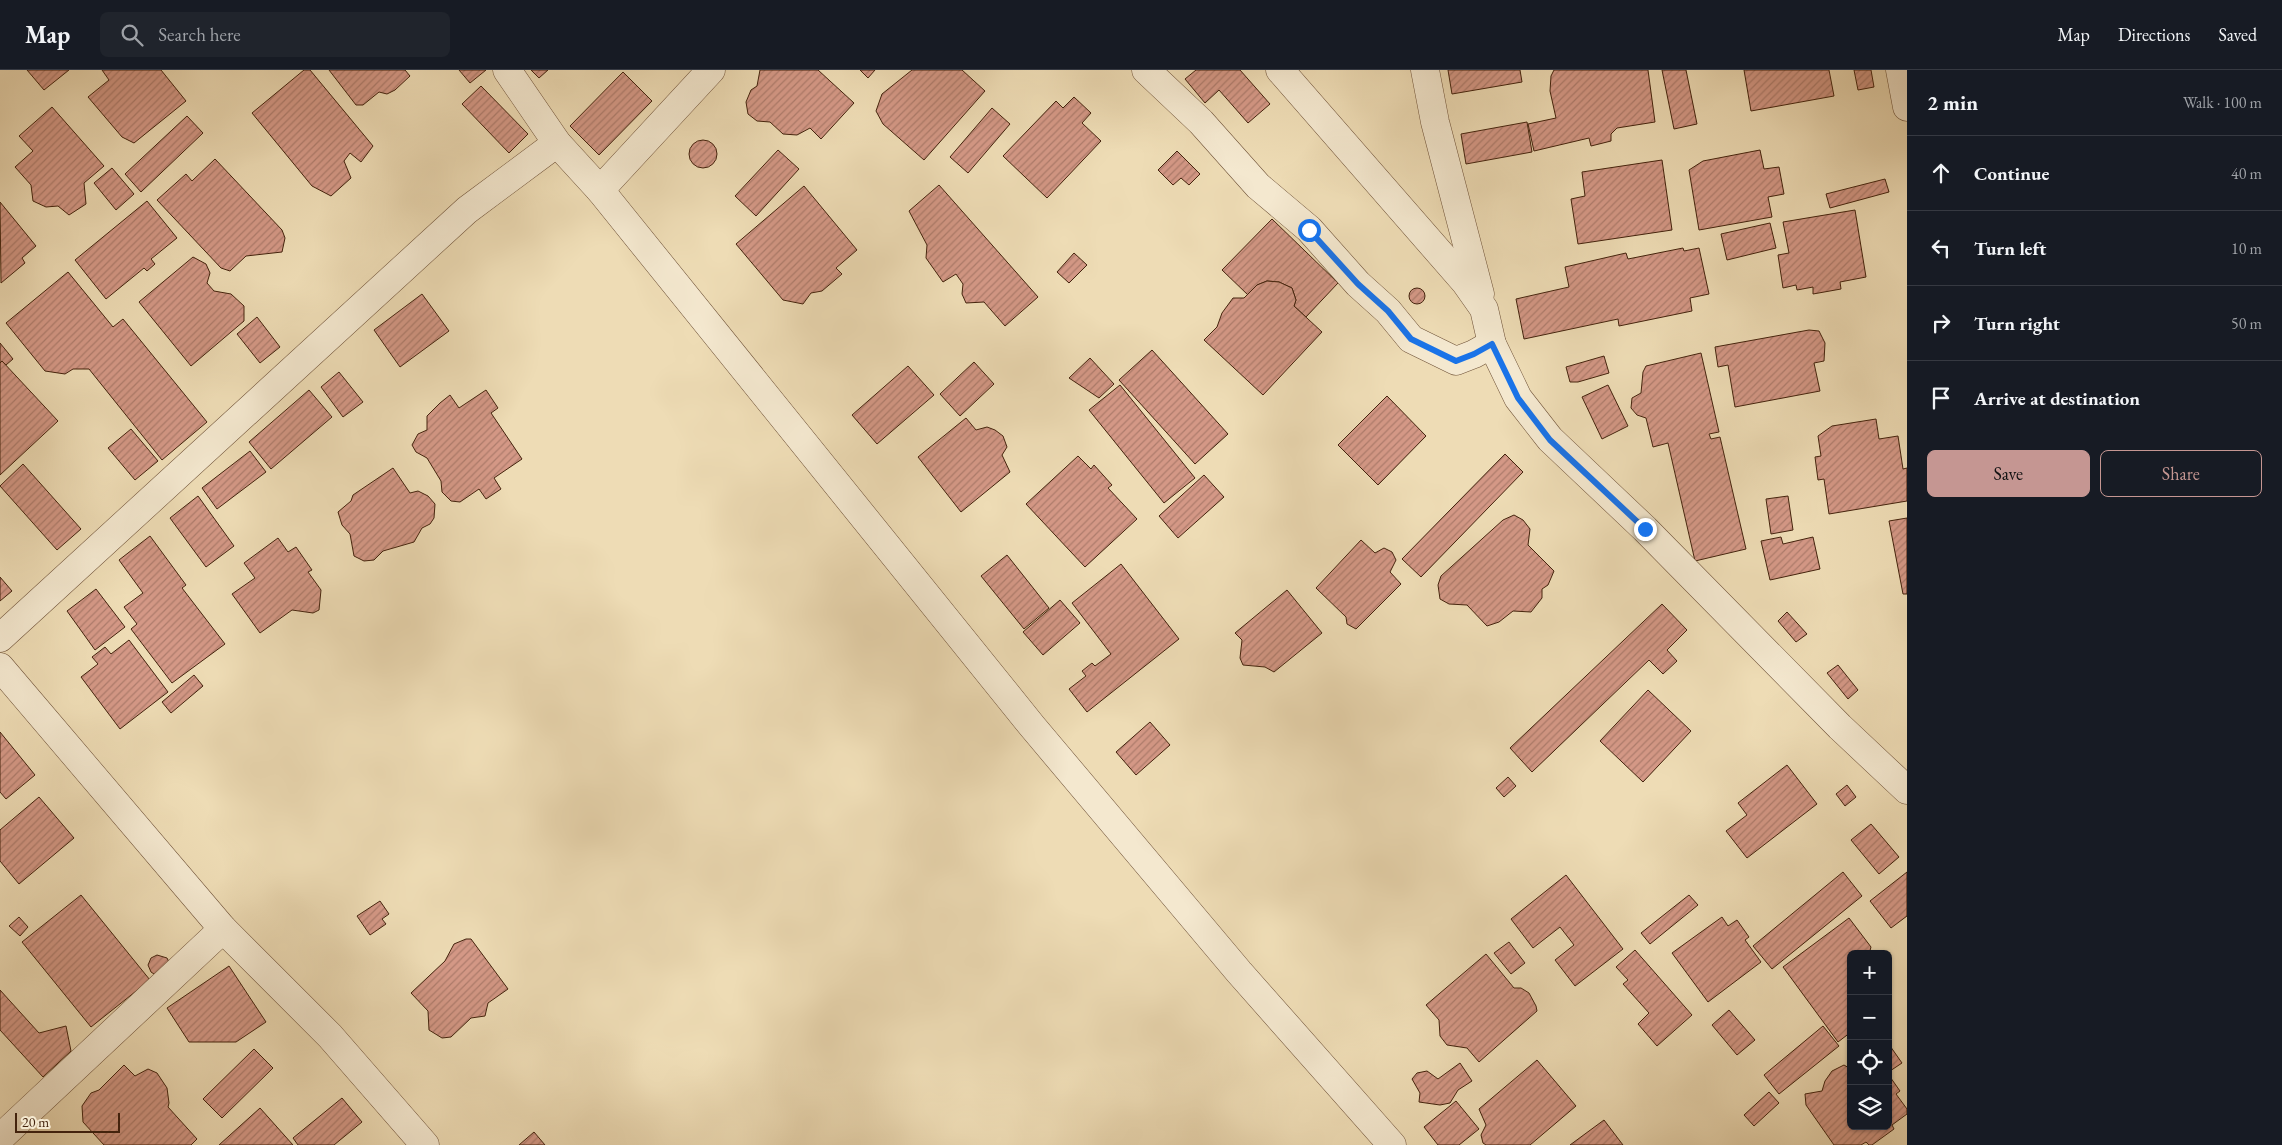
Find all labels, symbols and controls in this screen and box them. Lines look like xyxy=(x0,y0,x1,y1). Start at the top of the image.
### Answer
search box xyxy=(100,12,450,57)
text: Map xyxy=(25,19,70,50)
icon: search xyxy=(118,21,146,49)
text: Search here xyxy=(158,22,241,47)
text: Map xyxy=(2058,23,2090,46)
text: Directions xyxy=(2118,23,2190,46)
text: Saved xyxy=(2218,23,2257,46)
text: 2 min xyxy=(1927,89,1978,116)
text: Walk · 100 m xyxy=(2183,92,2262,113)
icon: ahead xyxy=(1927,159,1955,187)
text: Continue xyxy=(1974,161,2049,186)
text: 40 m xyxy=(2231,163,2262,184)
route start xyxy=(1298,219,1321,242)
icon: left xyxy=(1927,234,1955,262)
text: Turn left xyxy=(1974,236,2046,261)
text: 10 m xyxy=(2231,238,2262,259)
icon: right xyxy=(1927,309,1955,337)
text: Turn right xyxy=(1974,311,2060,336)
text: 50 m xyxy=(2231,313,2262,334)
icon: arrive xyxy=(1927,384,1955,412)
text: Arrive at destination xyxy=(1974,386,2140,411)
button: Save xyxy=(1927,450,2090,497)
button: Share xyxy=(2100,450,2262,497)
route end xyxy=(1634,518,1657,541)
map controls xyxy=(1847,950,1892,1130)
button: + xyxy=(1847,950,1892,995)
button: − xyxy=(1847,995,1892,1040)
button: locate xyxy=(1847,1040,1892,1085)
button: layers xyxy=(1847,1085,1892,1130)
scale bar xyxy=(15,1110,120,1133)
text: 20 m xyxy=(22,1113,49,1131)

